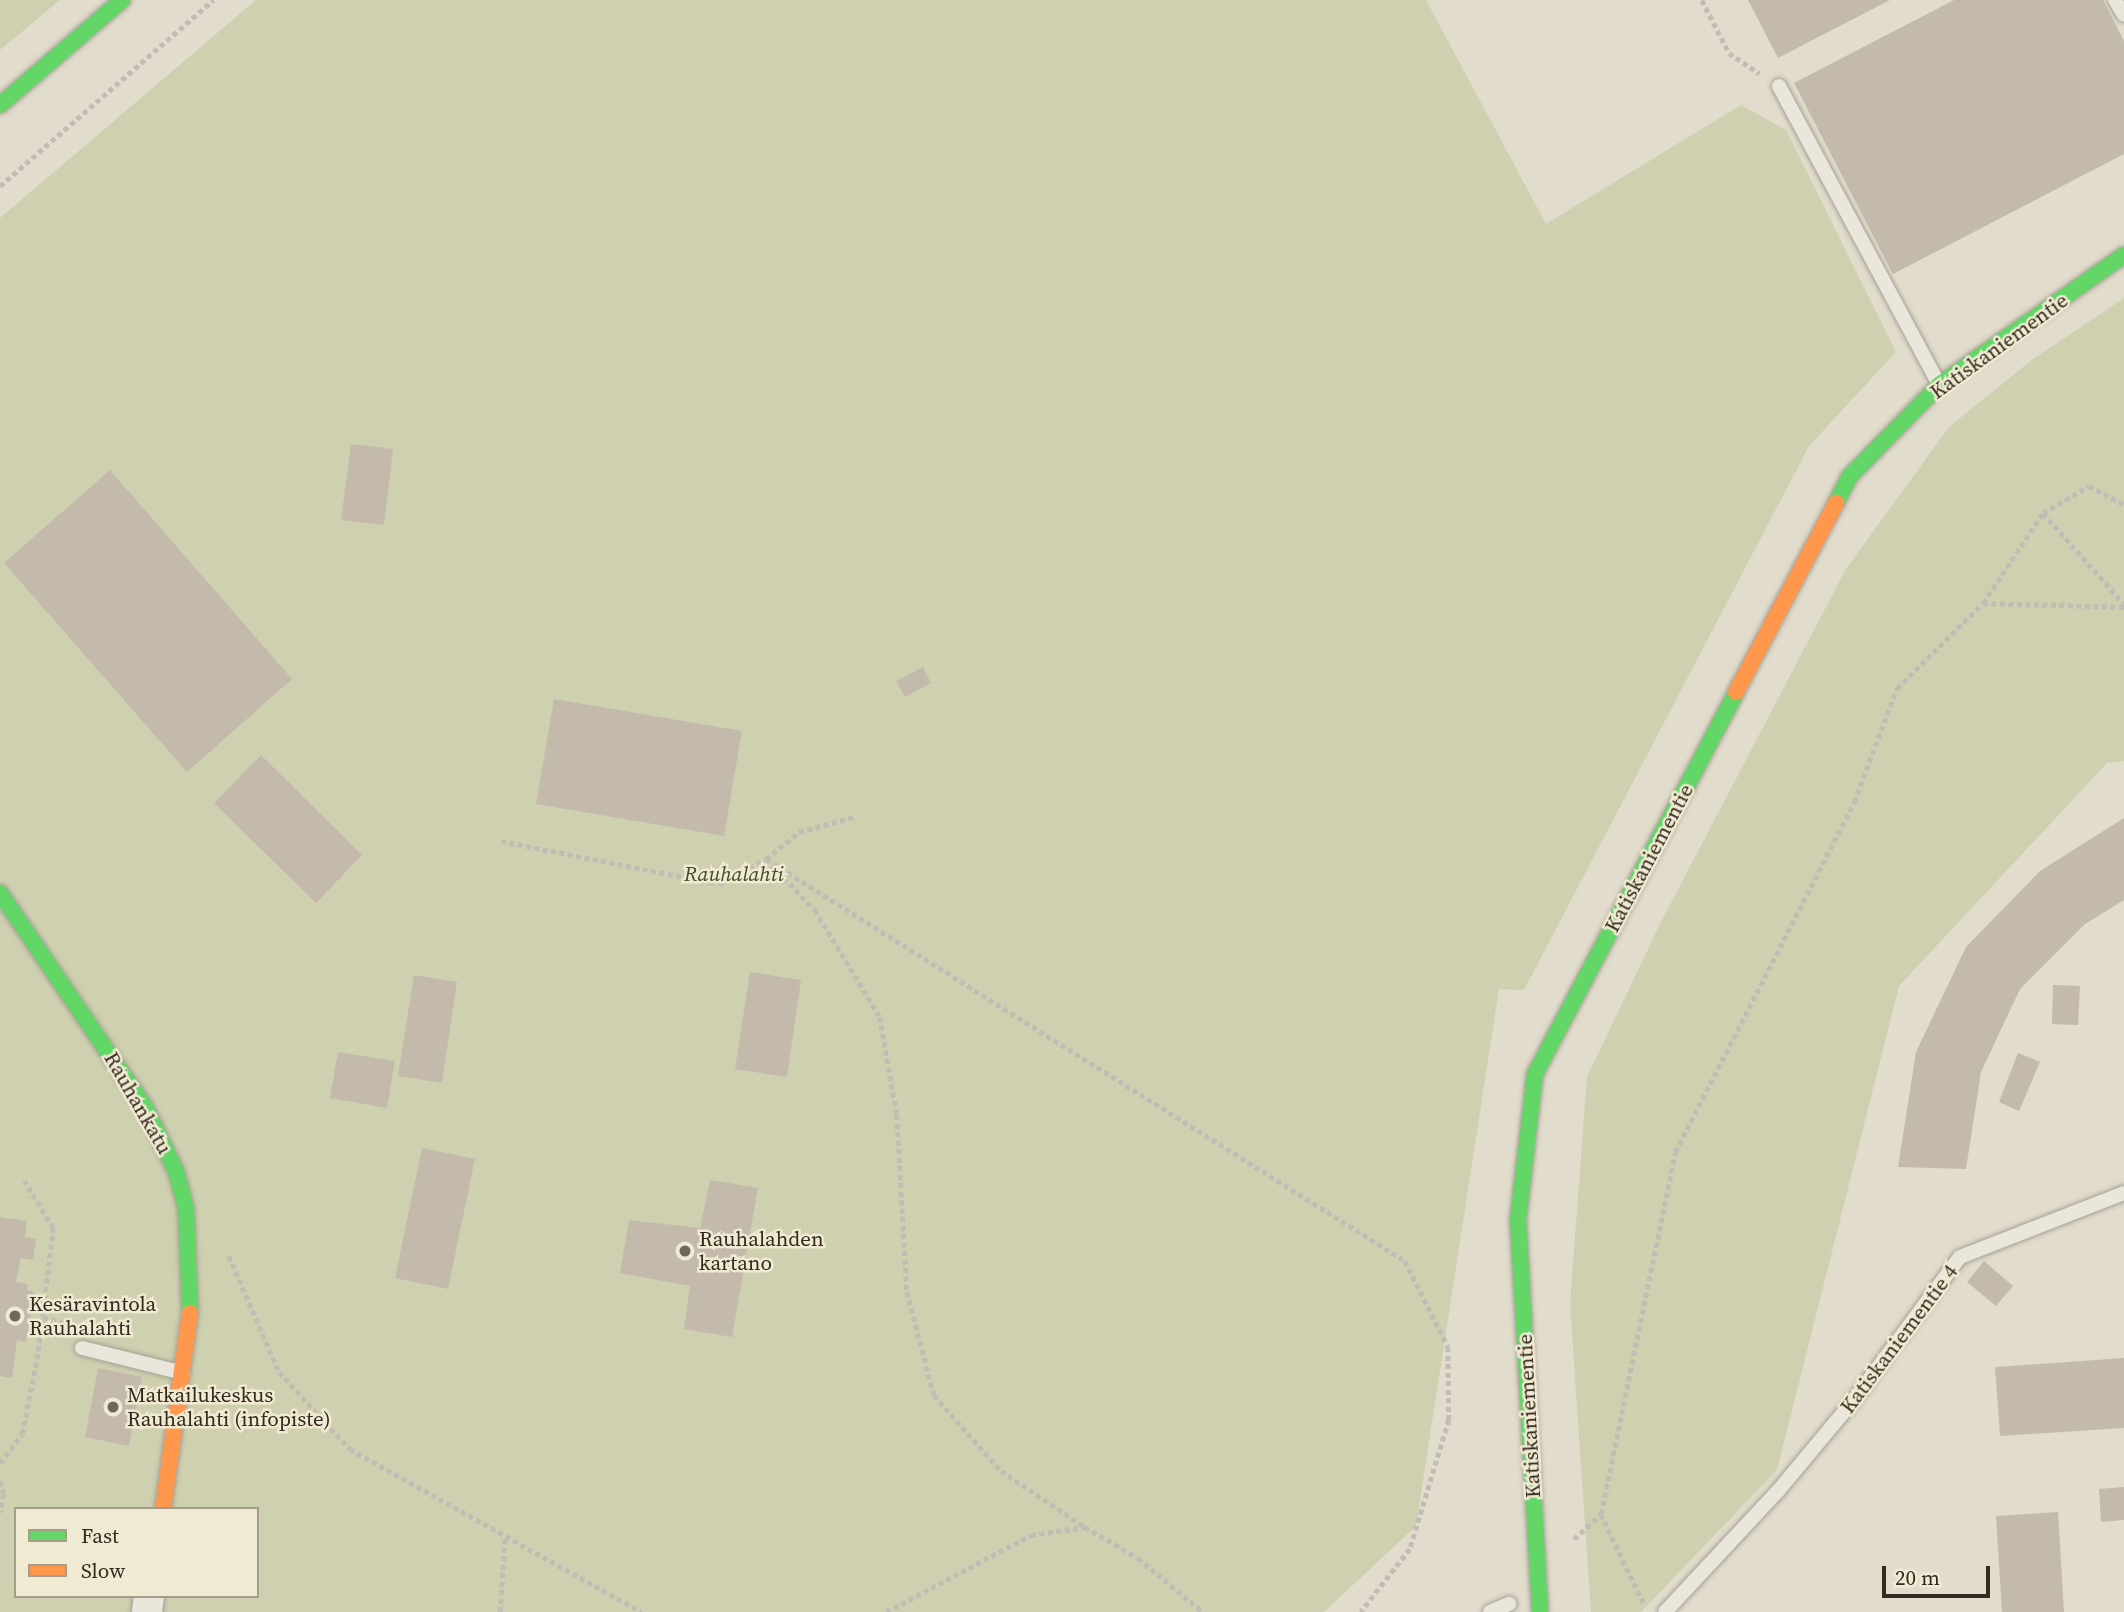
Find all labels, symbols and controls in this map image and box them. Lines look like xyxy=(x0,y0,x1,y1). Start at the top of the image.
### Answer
street label: Katiskaniementie xyxy=(1925,288,2073,404)
street label: Katiskaniementie xyxy=(1599,780,1699,936)
park label: Rauhalahti xyxy=(684,861,784,887)
street label: Rauhankatu xyxy=(99,1047,177,1159)
place label: Rauhalahden kartano xyxy=(699,1226,824,1276)
marker: Rauhalahden kartano xyxy=(677,1243,693,1259)
street label: Katiskaniementie 4 xyxy=(1835,1260,1963,1418)
place label: Kesäravintola Rauhalahti xyxy=(29,1291,156,1341)
marker: Kesäravintola Rauhalahti xyxy=(7,1308,23,1324)
street label: Katiskaniementie xyxy=(1512,1333,1546,1499)
place label: Matkailukeskus Rauhalahti (infopiste) xyxy=(127,1382,331,1432)
marker: Matkailukeskus Rauhalahti (infopiste) xyxy=(105,1399,121,1415)
legend xyxy=(14,1507,259,1598)
text: Fast xyxy=(81,1521,119,1550)
scale bar xyxy=(1886,1552,1994,1596)
text: Slow xyxy=(81,1556,125,1585)
text: 20 m xyxy=(1895,1563,1940,1592)

